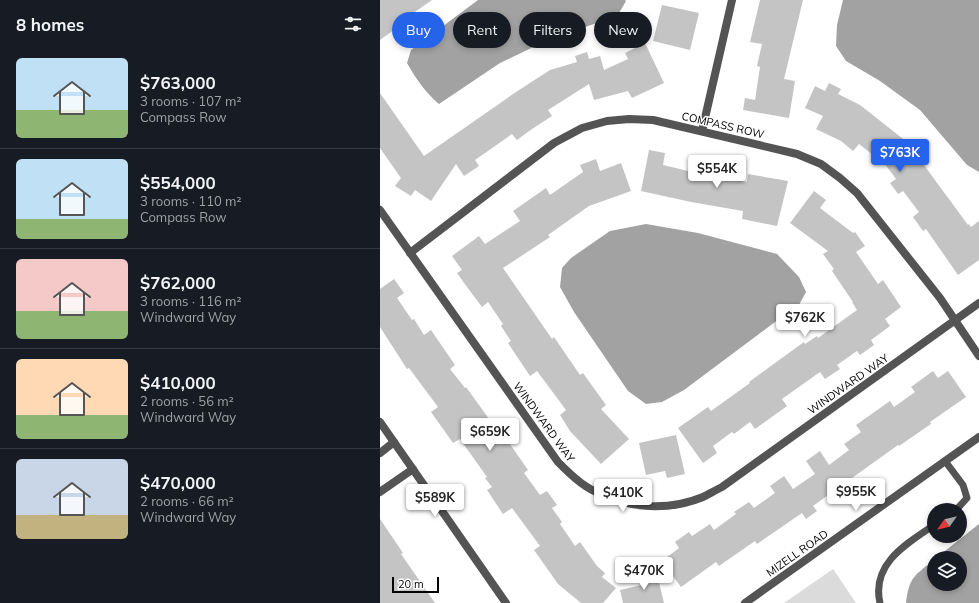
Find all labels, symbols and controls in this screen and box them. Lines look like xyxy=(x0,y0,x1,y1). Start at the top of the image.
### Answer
chip: Buy xyxy=(392,12,445,48)
chip: Rent xyxy=(453,12,511,48)
chip: Filters xyxy=(519,12,586,48)
chip: New xyxy=(594,12,652,48)
icon: filters xyxy=(342,13,364,35)
text: 8 homes xyxy=(16,14,84,35)
text: $763,000 xyxy=(140,72,216,93)
icon: home xyxy=(48,74,96,122)
text: 3 rooms · 107 m² xyxy=(140,93,241,109)
text: Compass Row xyxy=(140,109,227,125)
street label: COMPASS ROW xyxy=(680,109,766,141)
pin: $763K xyxy=(872,139,928,173)
text: $763K xyxy=(880,144,920,160)
pin: $554K xyxy=(689,155,745,189)
text: $554K xyxy=(697,160,737,176)
text: $554,000 xyxy=(140,172,216,193)
icon: home xyxy=(48,175,96,223)
text: 3 rooms · 110 m² xyxy=(140,193,241,209)
text: Compass Row xyxy=(140,209,227,225)
text: $762,000 xyxy=(140,272,216,293)
icon: home xyxy=(48,275,96,323)
text: 3 rooms · 116 m² xyxy=(140,293,241,309)
pin: $762K xyxy=(777,304,833,338)
text: Windward Way xyxy=(140,309,236,325)
text: $762K xyxy=(785,309,825,325)
street label: WINDWARD WAY xyxy=(805,351,891,417)
text: $410,000 xyxy=(140,372,216,393)
icon: home xyxy=(48,375,96,423)
street label: WINDWARD WAY xyxy=(510,379,578,465)
text: 2 rooms · 56 m² xyxy=(140,393,234,409)
text: Windward Way xyxy=(140,409,236,425)
pin: $659K xyxy=(462,418,518,452)
text: $659K xyxy=(470,423,510,439)
text: $470,000 xyxy=(140,472,216,493)
icon: home xyxy=(48,475,96,523)
pin: $955K xyxy=(828,478,884,512)
pin: $410K xyxy=(595,479,651,513)
text: $955K xyxy=(836,483,876,499)
pin: $589K xyxy=(407,484,463,518)
text: $410K xyxy=(603,484,643,500)
text: $589K xyxy=(415,489,455,505)
text: 2 rooms · 66 m² xyxy=(140,493,234,509)
north arrow xyxy=(927,503,967,543)
map controls xyxy=(927,503,967,591)
text: Windward Way xyxy=(140,509,236,525)
street label: MIZELL ROAD xyxy=(763,527,831,579)
button: layers xyxy=(927,551,967,591)
pin: $470K xyxy=(616,557,672,591)
text: $470K xyxy=(624,562,664,578)
scale bar xyxy=(392,575,439,594)
text: 20 m xyxy=(398,577,424,591)

